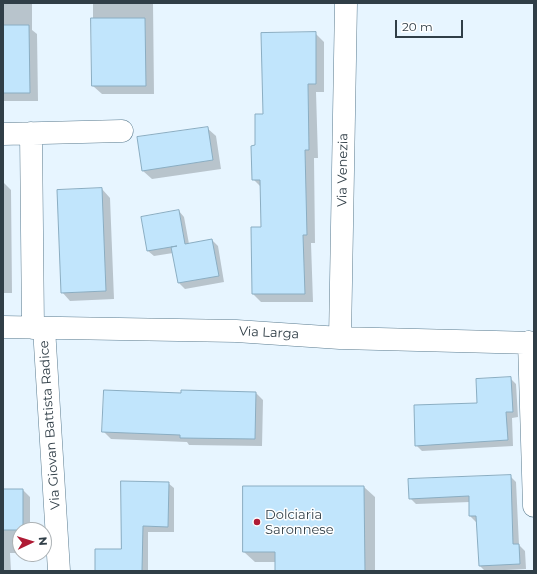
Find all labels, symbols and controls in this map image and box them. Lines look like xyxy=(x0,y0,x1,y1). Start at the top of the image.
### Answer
scale bar xyxy=(397,12,465,38)
text: 20 m xyxy=(402,19,433,34)
street label: Via Venezia xyxy=(335,133,351,207)
street label: Via Larga xyxy=(238,324,300,342)
street label: Via Giovan Battista Radice xyxy=(36,340,64,510)
place label: Dolciaria Saronnese xyxy=(265,507,333,538)
marker: Dolciaria Saronnese xyxy=(252,517,262,527)
north arrow xyxy=(12,522,52,562)
text: N xyxy=(36,536,50,546)

